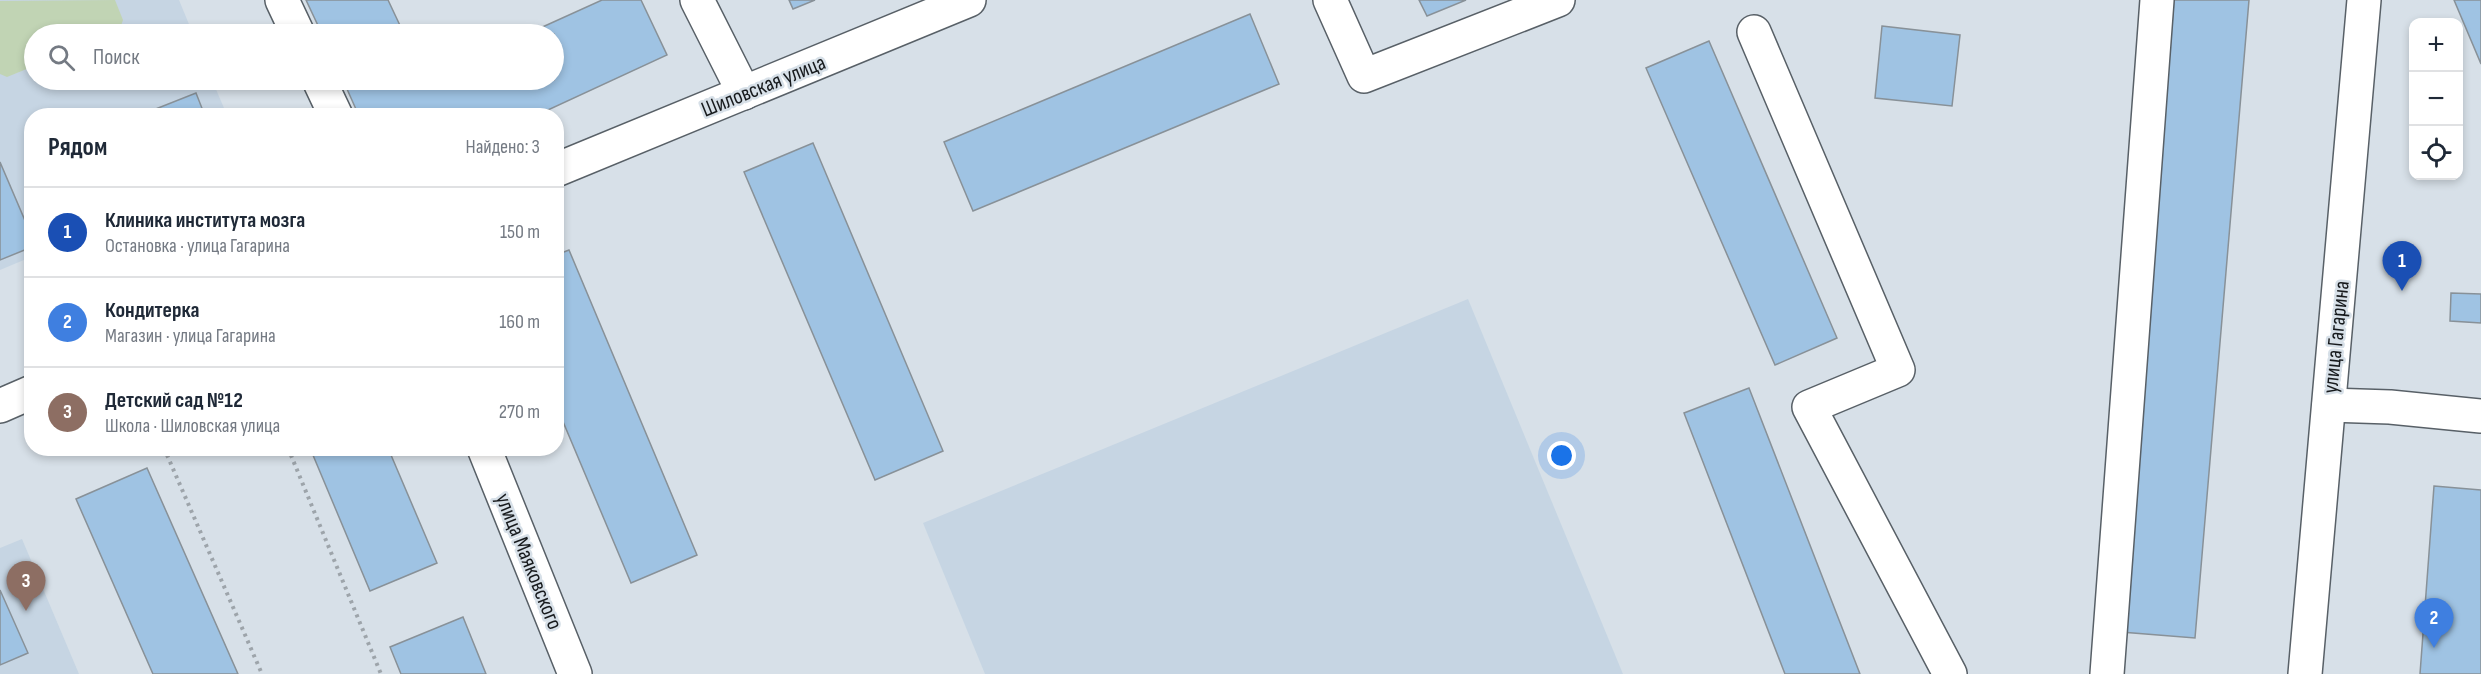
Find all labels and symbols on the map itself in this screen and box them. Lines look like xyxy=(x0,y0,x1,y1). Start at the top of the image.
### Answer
street label: Шиловская улица xyxy=(697,49,830,124)
pin: 1 xyxy=(2382,242,2422,291)
street label: улица Гагарина xyxy=(2317,279,2356,395)
your location xyxy=(1547,441,1576,470)
street label: улица Маяковского xyxy=(489,490,568,634)
pin: 3 xyxy=(6,562,46,611)
pin: 2 xyxy=(2414,598,2454,648)

